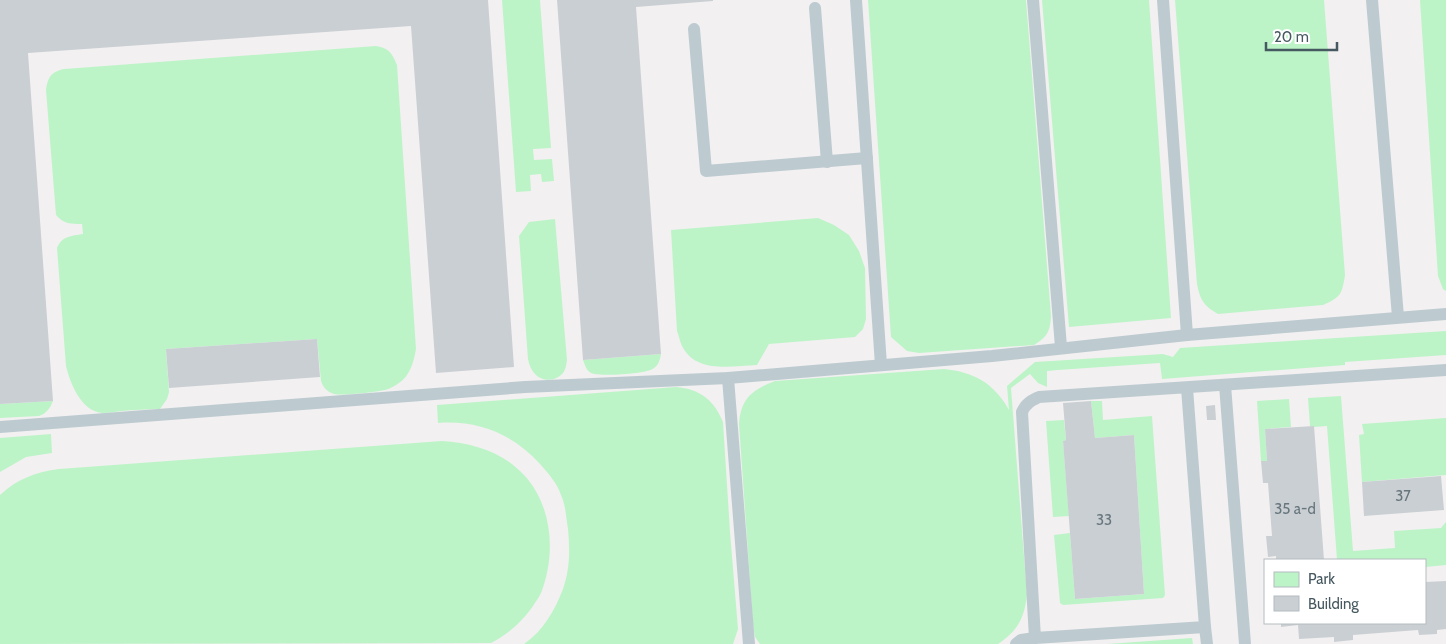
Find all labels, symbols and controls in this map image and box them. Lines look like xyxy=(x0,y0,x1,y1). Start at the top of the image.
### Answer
scale bar xyxy=(1266,20,1337,52)
text: 20 m xyxy=(1274,28,1309,46)
house number: 37 xyxy=(1395,487,1411,505)
house number: 35 a-d xyxy=(1274,500,1316,518)
house number: 33 xyxy=(1096,511,1112,529)
legend xyxy=(1264,559,1426,624)
text: Park xyxy=(1308,570,1335,588)
text: Building xyxy=(1308,595,1359,613)

